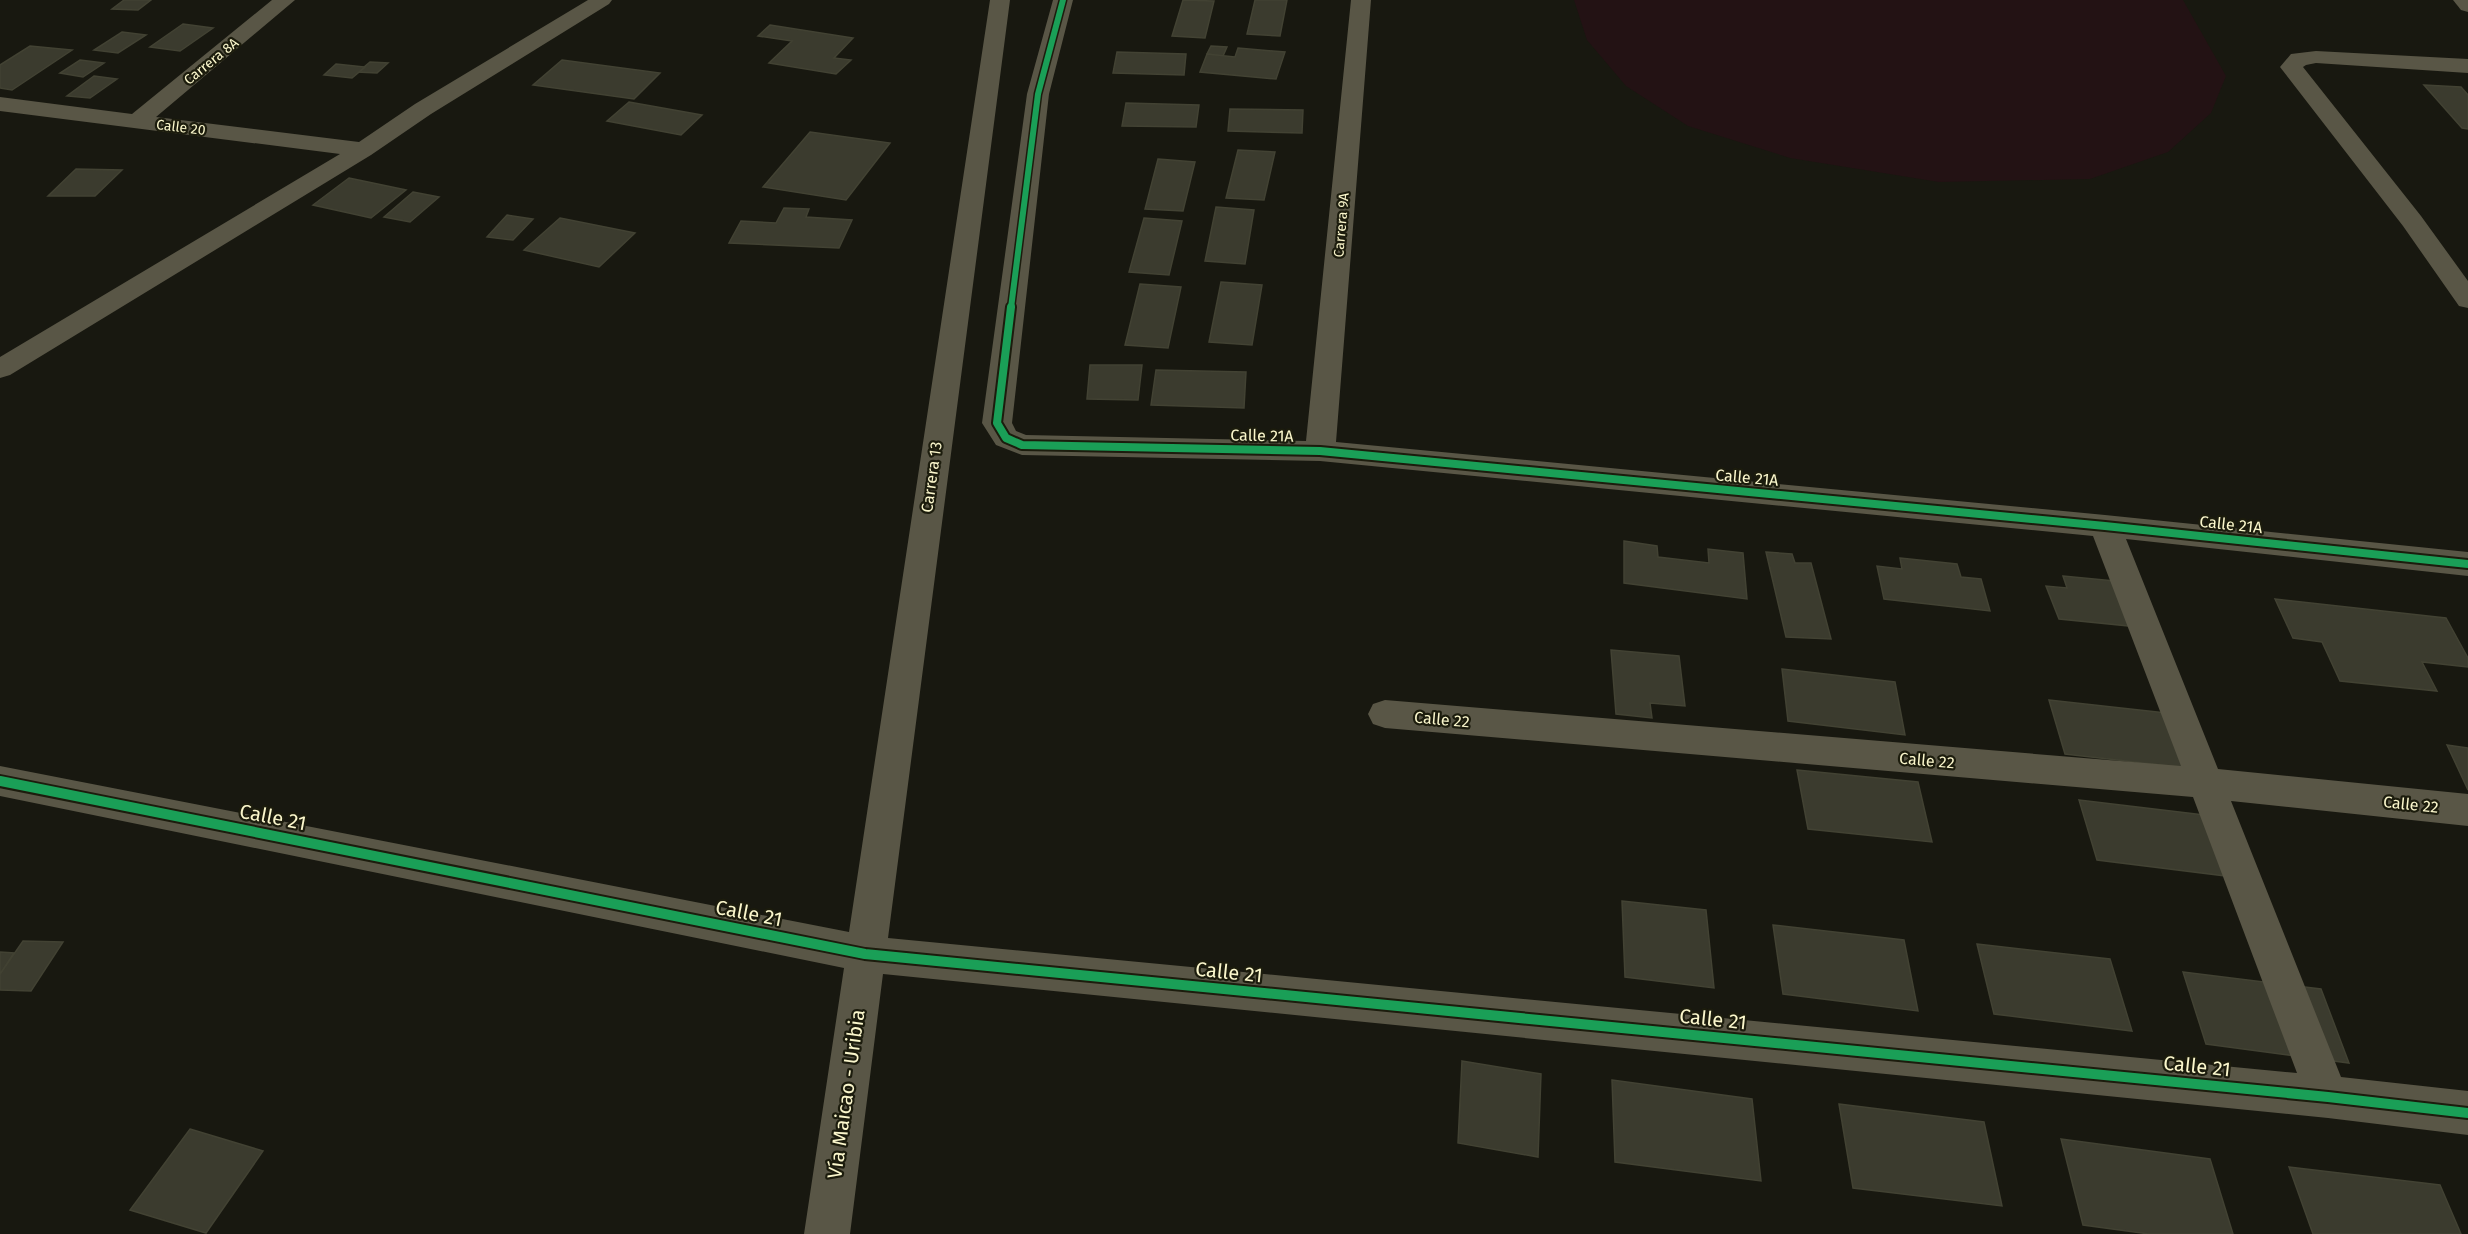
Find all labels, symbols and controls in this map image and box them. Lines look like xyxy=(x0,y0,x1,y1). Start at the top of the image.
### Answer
street label: Carrera 8A xyxy=(181,34,242,89)
street label: Calle 20 xyxy=(155,116,207,139)
street label: Carrera 9A xyxy=(1330,192,1353,258)
street label: Calle 21A xyxy=(1230,425,1295,446)
street label: Carrera 13 xyxy=(917,440,946,514)
street label: Calle 21A xyxy=(1715,465,1780,490)
street label: Calle 21A xyxy=(2199,512,2264,537)
street label: Calle 22 xyxy=(1414,708,1470,731)
street label: Calle 22 xyxy=(1899,749,1955,772)
street label: Calle 22 xyxy=(2382,792,2440,817)
street label: Calle 21 xyxy=(238,799,308,835)
street label: Calle 21 xyxy=(714,895,784,931)
street label: Calle 21 xyxy=(1194,957,1264,987)
street label: Calle 21 xyxy=(1678,1004,1748,1034)
street label: Vía Maicao - Uribia xyxy=(822,1008,870,1180)
street label: Calle 21 xyxy=(2162,1051,2232,1081)

